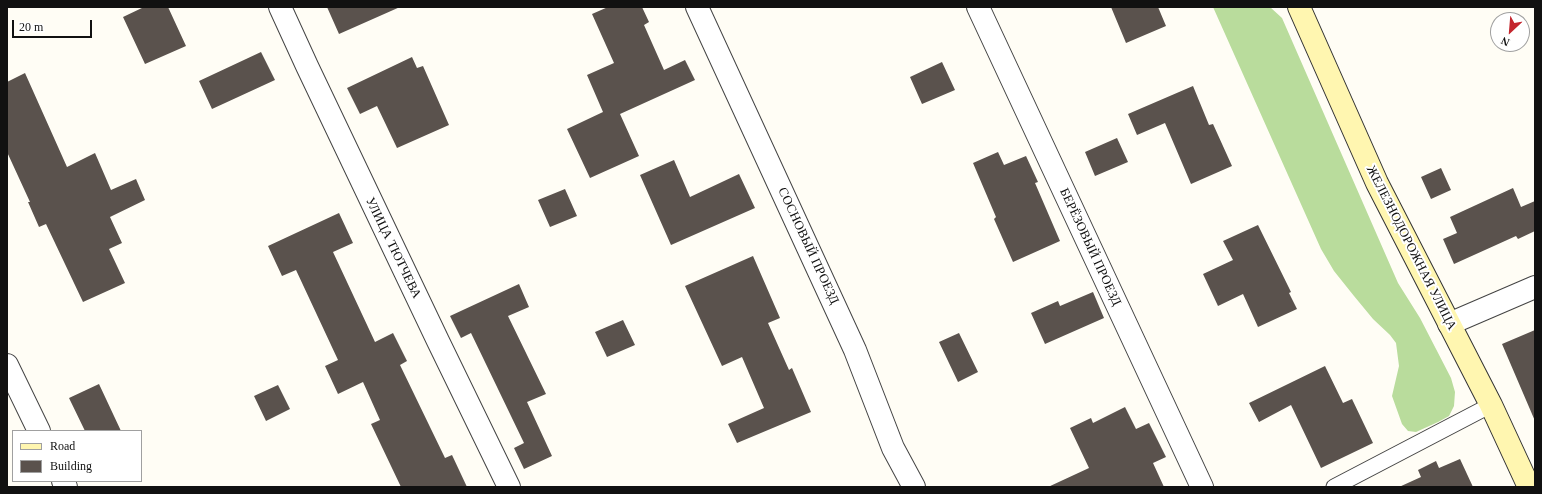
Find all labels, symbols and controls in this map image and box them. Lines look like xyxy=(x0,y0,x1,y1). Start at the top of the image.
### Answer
scale bar xyxy=(14,12,94,38)
north arrow xyxy=(1490,12,1530,52)
text: 20 m xyxy=(19,20,43,34)
text: N xyxy=(1499,35,1511,49)
street label: ЖЕЛЕЗНОДОРОЖНАЯ УЛИЦА xyxy=(1363,163,1459,333)
street label: СОСНОВЫЙ ПРОЕЗД xyxy=(774,185,842,307)
street label: БЕРЁЗОВЫЙ ПРОЕЗД xyxy=(1056,186,1124,308)
street label: УЛИЦА ТЮТЧЕВА xyxy=(362,195,424,301)
legend xyxy=(12,430,142,482)
text: Road xyxy=(50,439,75,453)
text: Building xyxy=(50,459,92,473)

